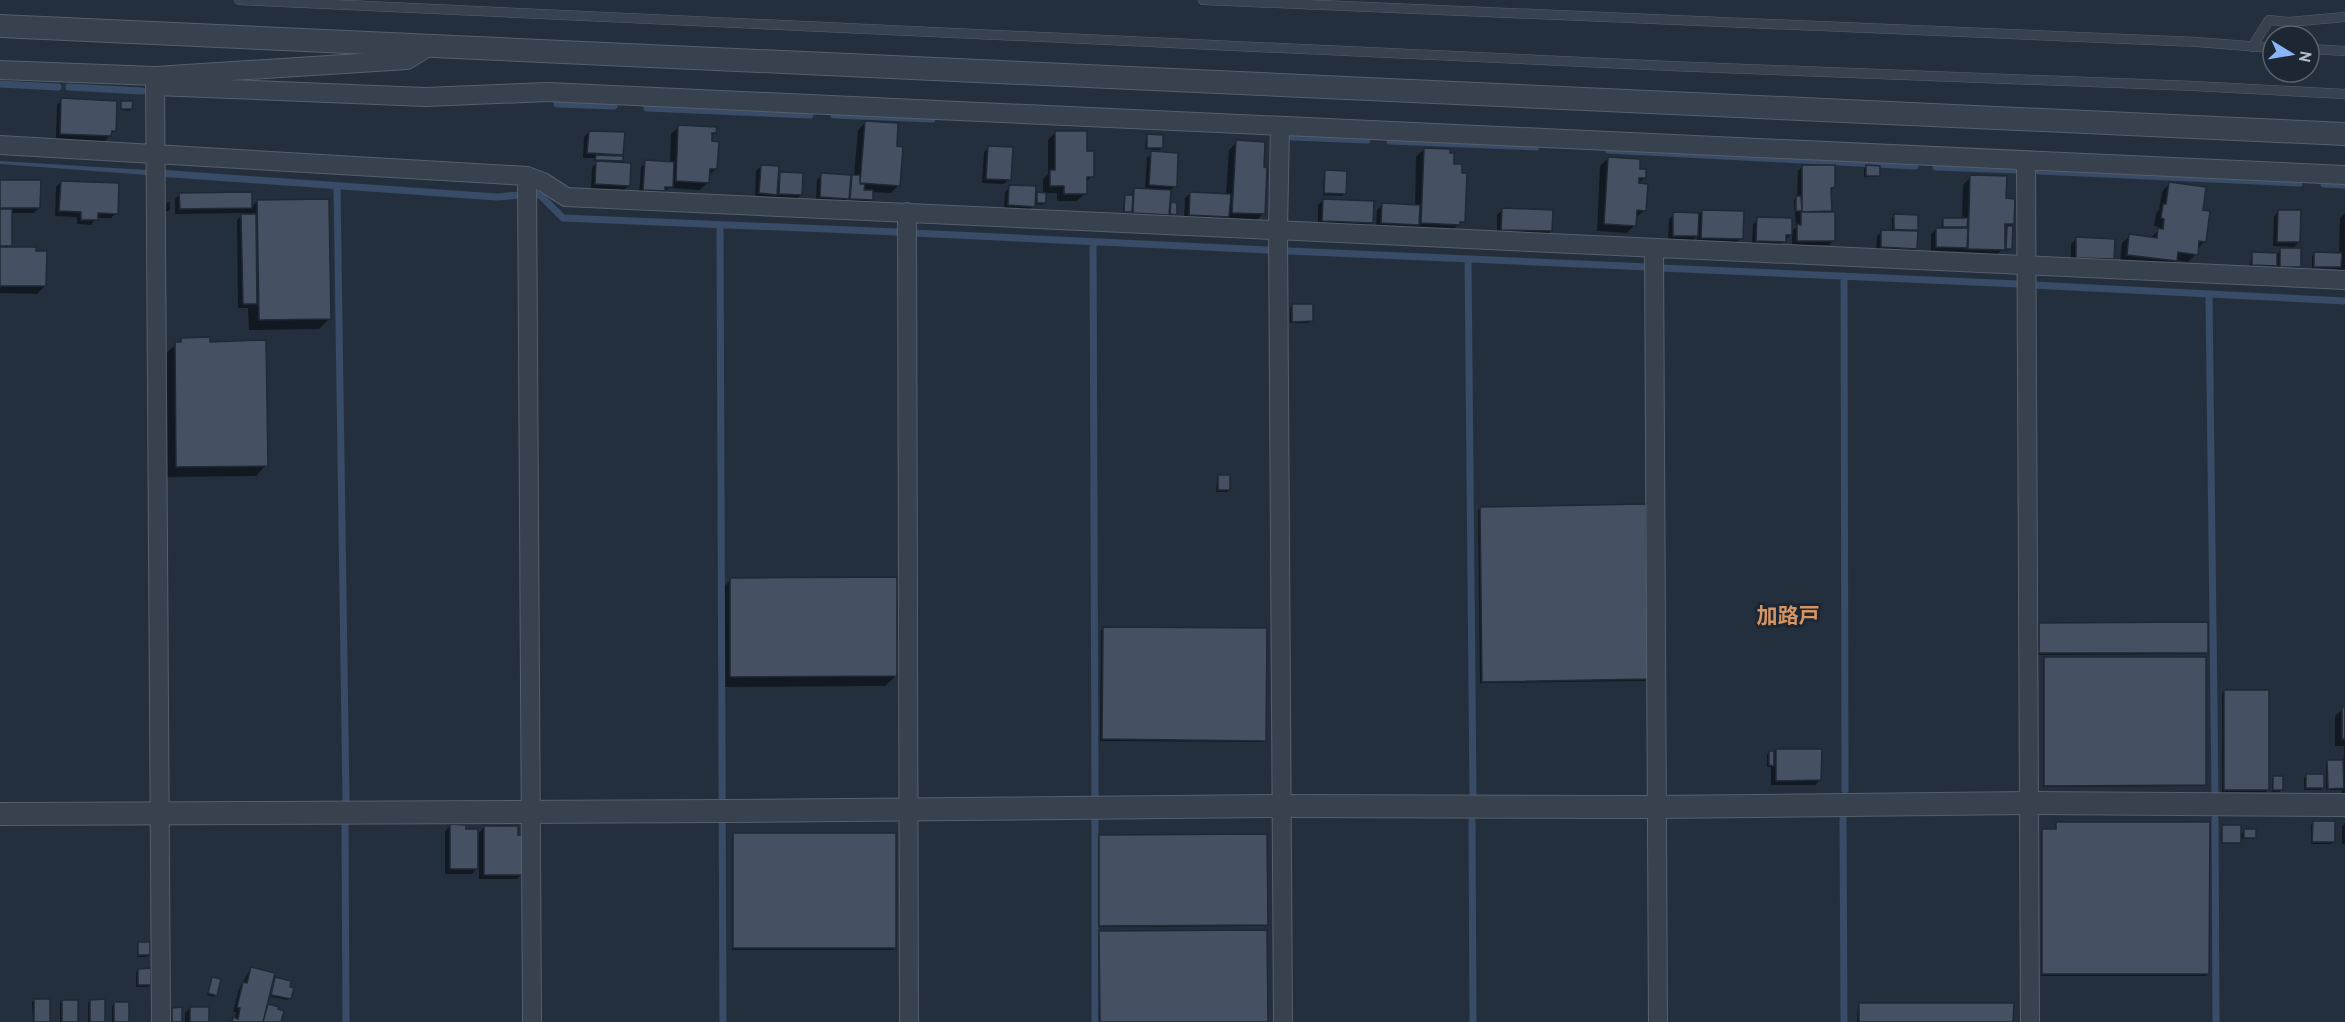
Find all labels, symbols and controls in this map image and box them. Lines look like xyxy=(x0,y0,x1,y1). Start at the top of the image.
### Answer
north arrow xyxy=(2261,24,2321,84)
text: N xyxy=(2295,50,2317,64)
district label: 加路戸 xyxy=(1757,602,1820,629)

